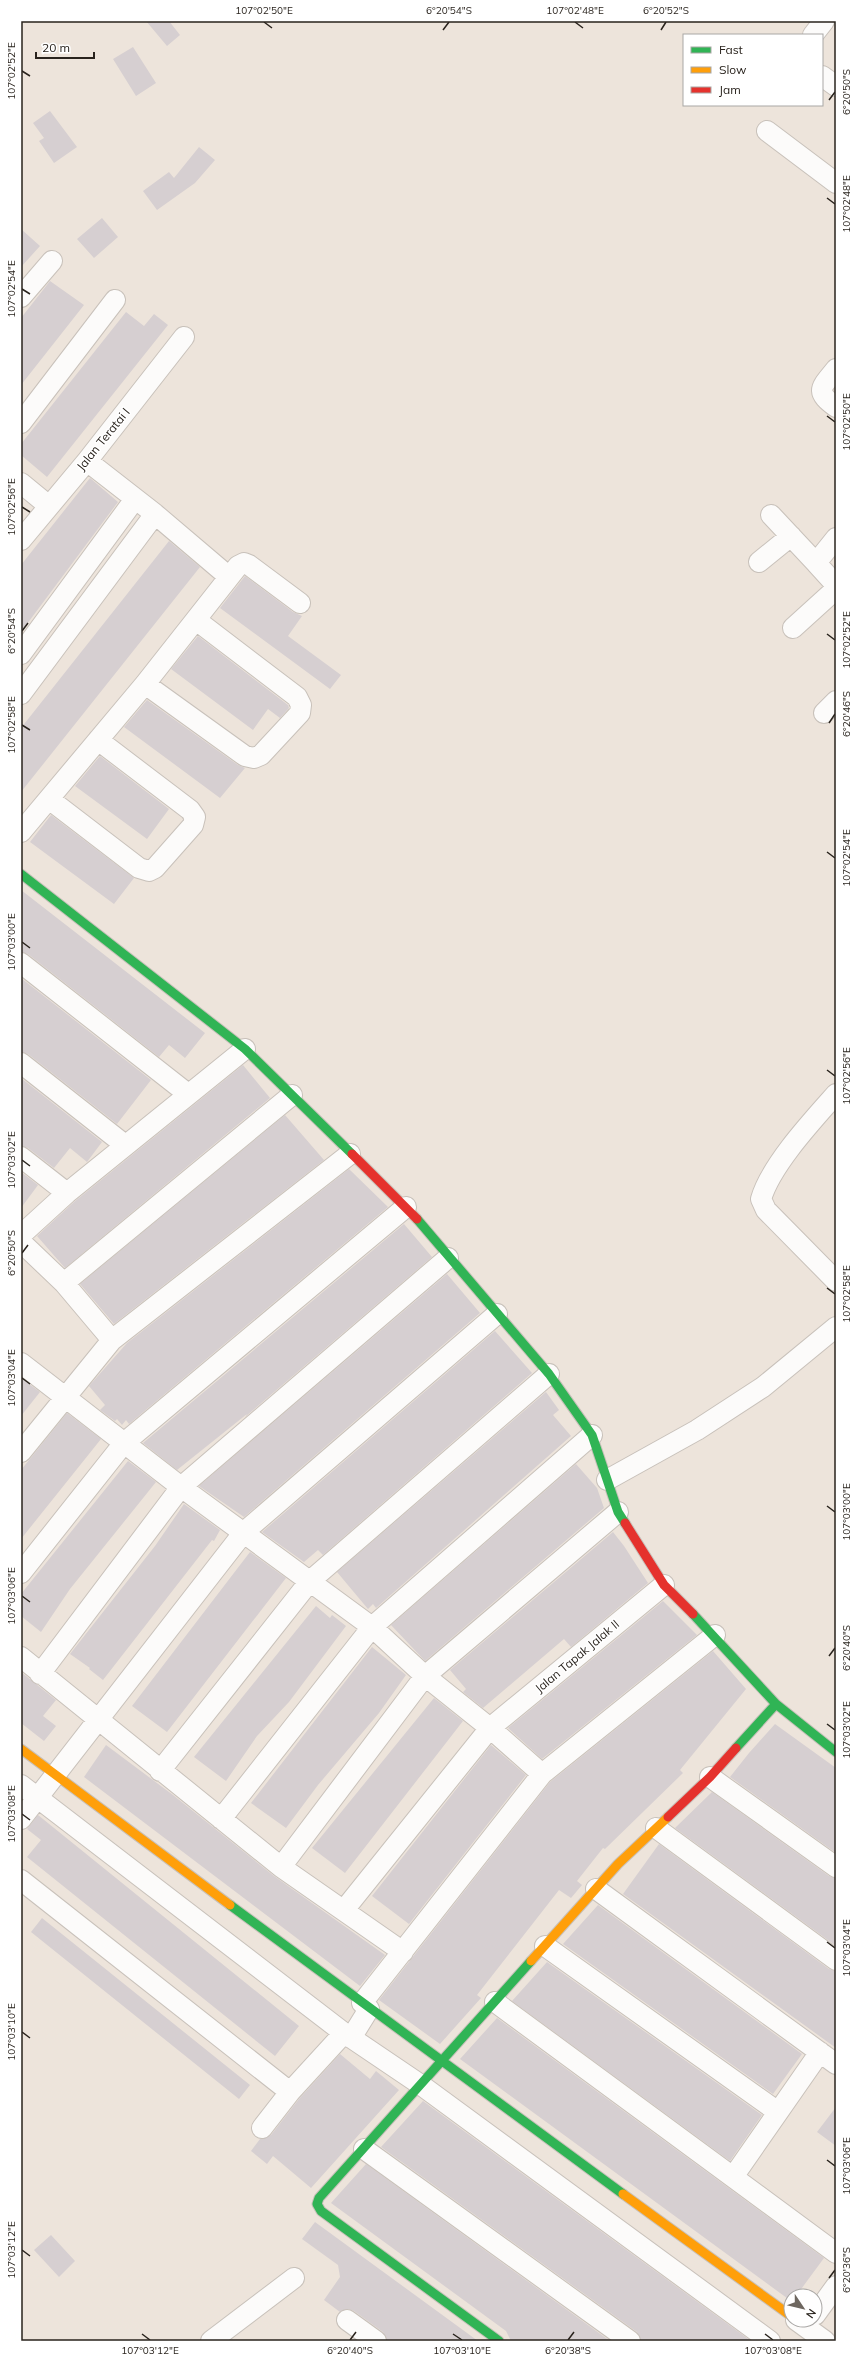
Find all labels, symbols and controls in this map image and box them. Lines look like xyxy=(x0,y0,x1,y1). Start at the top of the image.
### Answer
text: 107°02'50"E xyxy=(235,4,293,17)
text: 6°20'54"S xyxy=(426,4,472,17)
text: 107°02'48"E xyxy=(546,4,604,17)
text: 6°20'52"S xyxy=(643,4,689,17)
scale bar xyxy=(36,34,94,60)
legend xyxy=(683,34,823,106)
text: 20 m xyxy=(42,40,70,55)
text: 107°02'52"E xyxy=(5,42,18,100)
text: Fast xyxy=(719,42,743,57)
text: Slow xyxy=(719,62,747,77)
text: 6°20'50"S xyxy=(840,69,853,115)
text: Jam xyxy=(719,82,741,97)
text: 107°02'48"E xyxy=(840,175,853,233)
text: 107°02'54"E xyxy=(5,260,18,318)
text: 107°02'50"E xyxy=(840,393,853,451)
street label: Jalan Teratai I xyxy=(73,405,133,473)
text: 107°02'56"E xyxy=(5,478,18,536)
text: 6°20'54"S xyxy=(5,608,18,654)
text: 107°02'52"E xyxy=(840,611,853,669)
text: 6°20'46"S xyxy=(840,691,853,737)
text: 107°02'58"E xyxy=(5,696,18,754)
text: 107°02'54"E xyxy=(840,829,853,887)
text: 107°03'00"E xyxy=(5,913,18,971)
text: 107°02'56"E xyxy=(840,1047,853,1105)
text: 107°03'02"E xyxy=(5,1131,18,1189)
text: 6°20'50"S xyxy=(5,1230,18,1276)
text: 107°02'58"E xyxy=(840,1265,853,1323)
text: 107°03'04"E xyxy=(5,1349,18,1407)
text: 107°03'00"E xyxy=(840,1483,853,1541)
text: 107°03'06"E xyxy=(5,1567,18,1625)
street label: Jalan Tapak Jalak II xyxy=(532,1616,622,1696)
text: 6°20'40"S xyxy=(840,1625,853,1671)
text: 107°03'02"E xyxy=(840,1701,853,1759)
text: 107°03'08"E xyxy=(5,1785,18,1843)
text: 107°03'04"E xyxy=(840,1919,853,1977)
text: 107°03'10"E xyxy=(5,2003,18,2061)
text: 107°03'06"E xyxy=(840,2137,853,2195)
text: 107°03'12"E xyxy=(5,2221,18,2279)
text: 6°20'36"S xyxy=(840,2247,853,2293)
north arrow xyxy=(783,2288,823,2328)
text: N xyxy=(803,2306,819,2321)
text: 107°03'12"E xyxy=(121,2344,179,2357)
text: 6°20'40"S xyxy=(327,2344,373,2357)
text: 107°03'10"E xyxy=(433,2344,491,2357)
text: 6°20'38"S xyxy=(545,2344,591,2357)
text: 107°03'08"E xyxy=(744,2344,802,2357)

